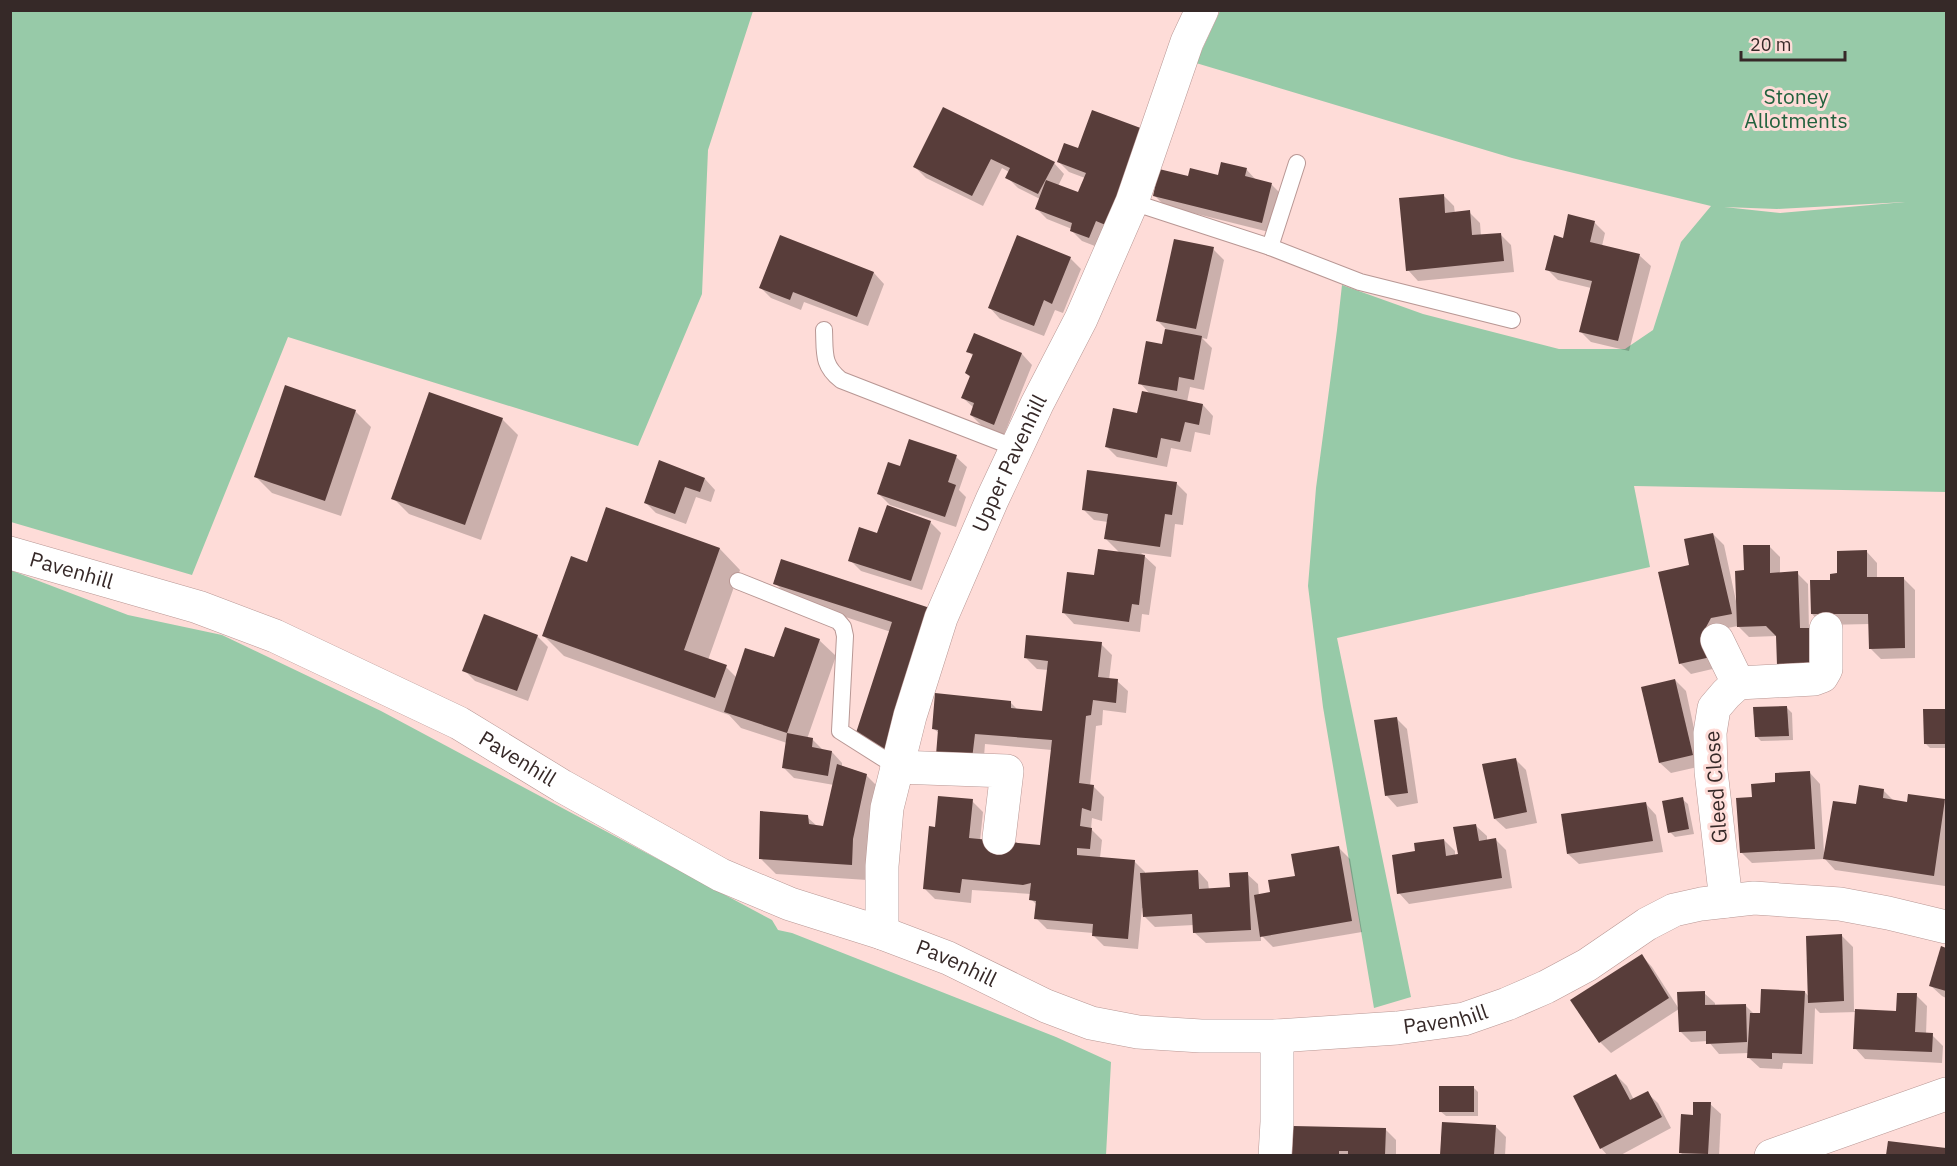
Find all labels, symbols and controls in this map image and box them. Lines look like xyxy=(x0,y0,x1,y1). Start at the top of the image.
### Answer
scale bar xyxy=(1741,24,1844,62)
text: 20 m xyxy=(1750,33,1792,56)
park label: Stoney Allotments xyxy=(1744,82,1848,134)
street label: Upper Pavenhill xyxy=(965,389,1053,536)
street label: Pavenhill xyxy=(27,544,117,595)
street label: Pavenhill xyxy=(474,724,562,792)
street label: Gleed Close xyxy=(1697,730,1733,844)
street label: Pavenhill xyxy=(912,932,1002,993)
street label: Pavenhill xyxy=(1401,997,1492,1040)

